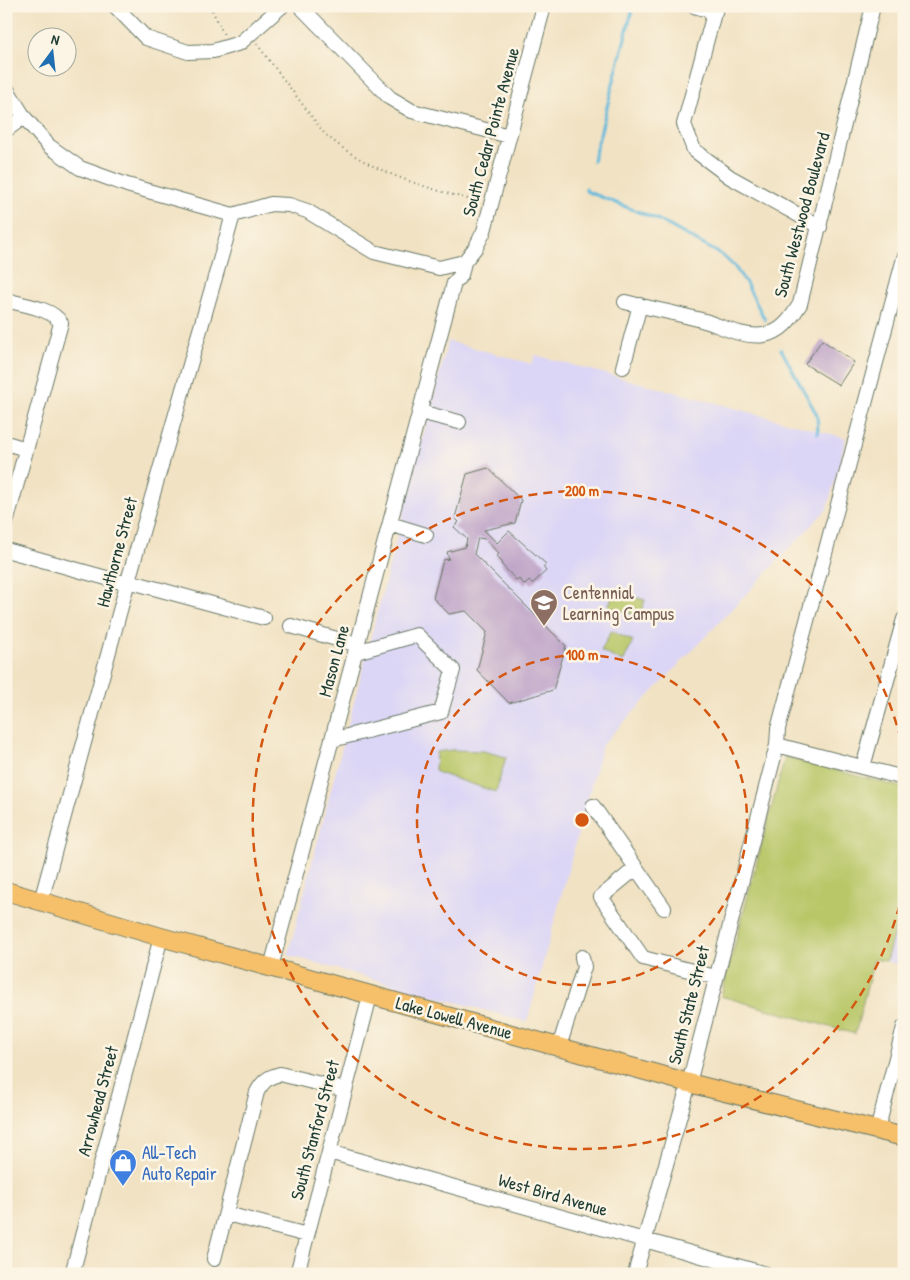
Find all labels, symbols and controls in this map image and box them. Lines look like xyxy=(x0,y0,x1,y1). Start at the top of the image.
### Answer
north arrow xyxy=(28,28,78,78)
text: N xyxy=(49,29,62,49)
street label: South Cedar Pointe Avenue xyxy=(456,45,525,219)
street label: South Westwood Boulevard xyxy=(767,130,836,300)
text: 200 m xyxy=(565,480,599,501)
street label: Hawthorne Street xyxy=(90,493,143,610)
place label: Centennial Learning Campus xyxy=(563,580,674,626)
school or university icon: Centennial Learning Campus xyxy=(529,588,559,627)
street label: Mason Lane xyxy=(312,622,355,699)
text: 100 m xyxy=(566,644,598,665)
centre of rings xyxy=(573,811,591,829)
street label: South State Street xyxy=(662,942,716,1067)
street label: Lake Lowell Avenue xyxy=(393,990,515,1045)
street label: Arrowhead Street xyxy=(71,1042,124,1159)
street label: South Stanford Street xyxy=(284,1056,345,1203)
place label: All-Tech Auto Repair xyxy=(142,1140,217,1186)
shop icon: All-Tech Auto Repair xyxy=(108,1148,138,1187)
street label: West Bird Avenue xyxy=(496,1167,611,1222)

